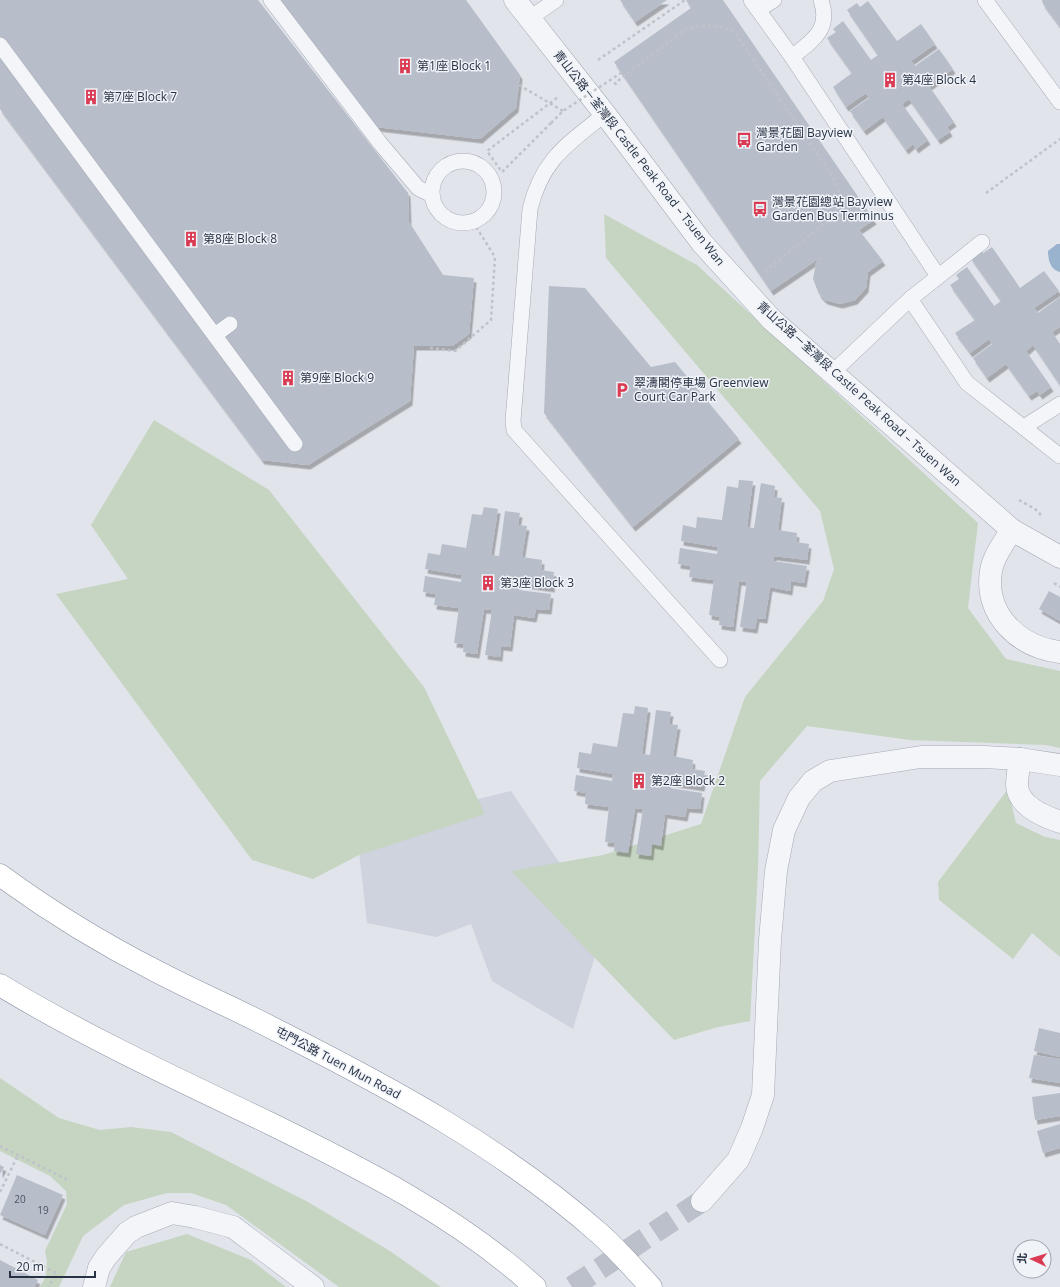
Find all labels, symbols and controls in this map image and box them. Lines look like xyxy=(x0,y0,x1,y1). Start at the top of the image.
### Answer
street label: 青山公路－荃灣段 Castle Peak Road – Tsuen Wan xyxy=(550,46,729,269)
building icon: 第1座 Block 1 xyxy=(396,57,414,75)
place label: 第1座 Block 1 xyxy=(417,57,491,74)
building icon: 第4座 Block 4 xyxy=(881,71,899,89)
place label: 第4座 Block 4 xyxy=(902,71,976,88)
building icon: 第7座 Block 7 xyxy=(82,88,100,106)
place label: 第7座 Block 7 xyxy=(103,88,177,105)
place label: 灣景花園 Bayview Garden xyxy=(756,124,853,155)
bus stop icon: 灣景花園 Bayview Garden xyxy=(735,131,753,149)
place label: 灣景花園總站 Bayview Garden Bus Terminus xyxy=(772,193,894,224)
bus stop icon: 灣景花園總站 Bayview Garden Bus Terminus xyxy=(751,200,769,218)
building icon: 第8座 Block 8 xyxy=(182,230,200,248)
place label: 第8座 Block 8 xyxy=(203,230,277,247)
street label: 青山公路－荃灣段 Castle Peak Road – Tsuen Wan xyxy=(754,297,965,490)
building icon: 第9座 Block 9 xyxy=(279,369,297,387)
place label: 第9座 Block 9 xyxy=(300,369,374,386)
place label: 翠濤閣停車場 Greenview Court Car Park xyxy=(634,374,769,405)
parking icon: 翠濤閣停車場 Greenview Court Car Park xyxy=(613,381,631,399)
building icon: 第3座 Block 3 xyxy=(479,574,497,592)
place label: 第3座 Block 3 xyxy=(500,574,574,591)
building icon: 第2座 Block 2 xyxy=(630,772,648,790)
place label: 第2座 Block 2 xyxy=(651,772,725,789)
street label: 屯門公路 Tuen Mun Road xyxy=(273,1022,404,1103)
house number: 20 xyxy=(14,1192,26,1206)
house number: 19 xyxy=(37,1203,49,1217)
north arrow xyxy=(1012,1239,1052,1279)
text: 北 xyxy=(1014,1252,1029,1264)
scale bar xyxy=(10,1253,95,1279)
text: 20 m xyxy=(16,1258,44,1275)

